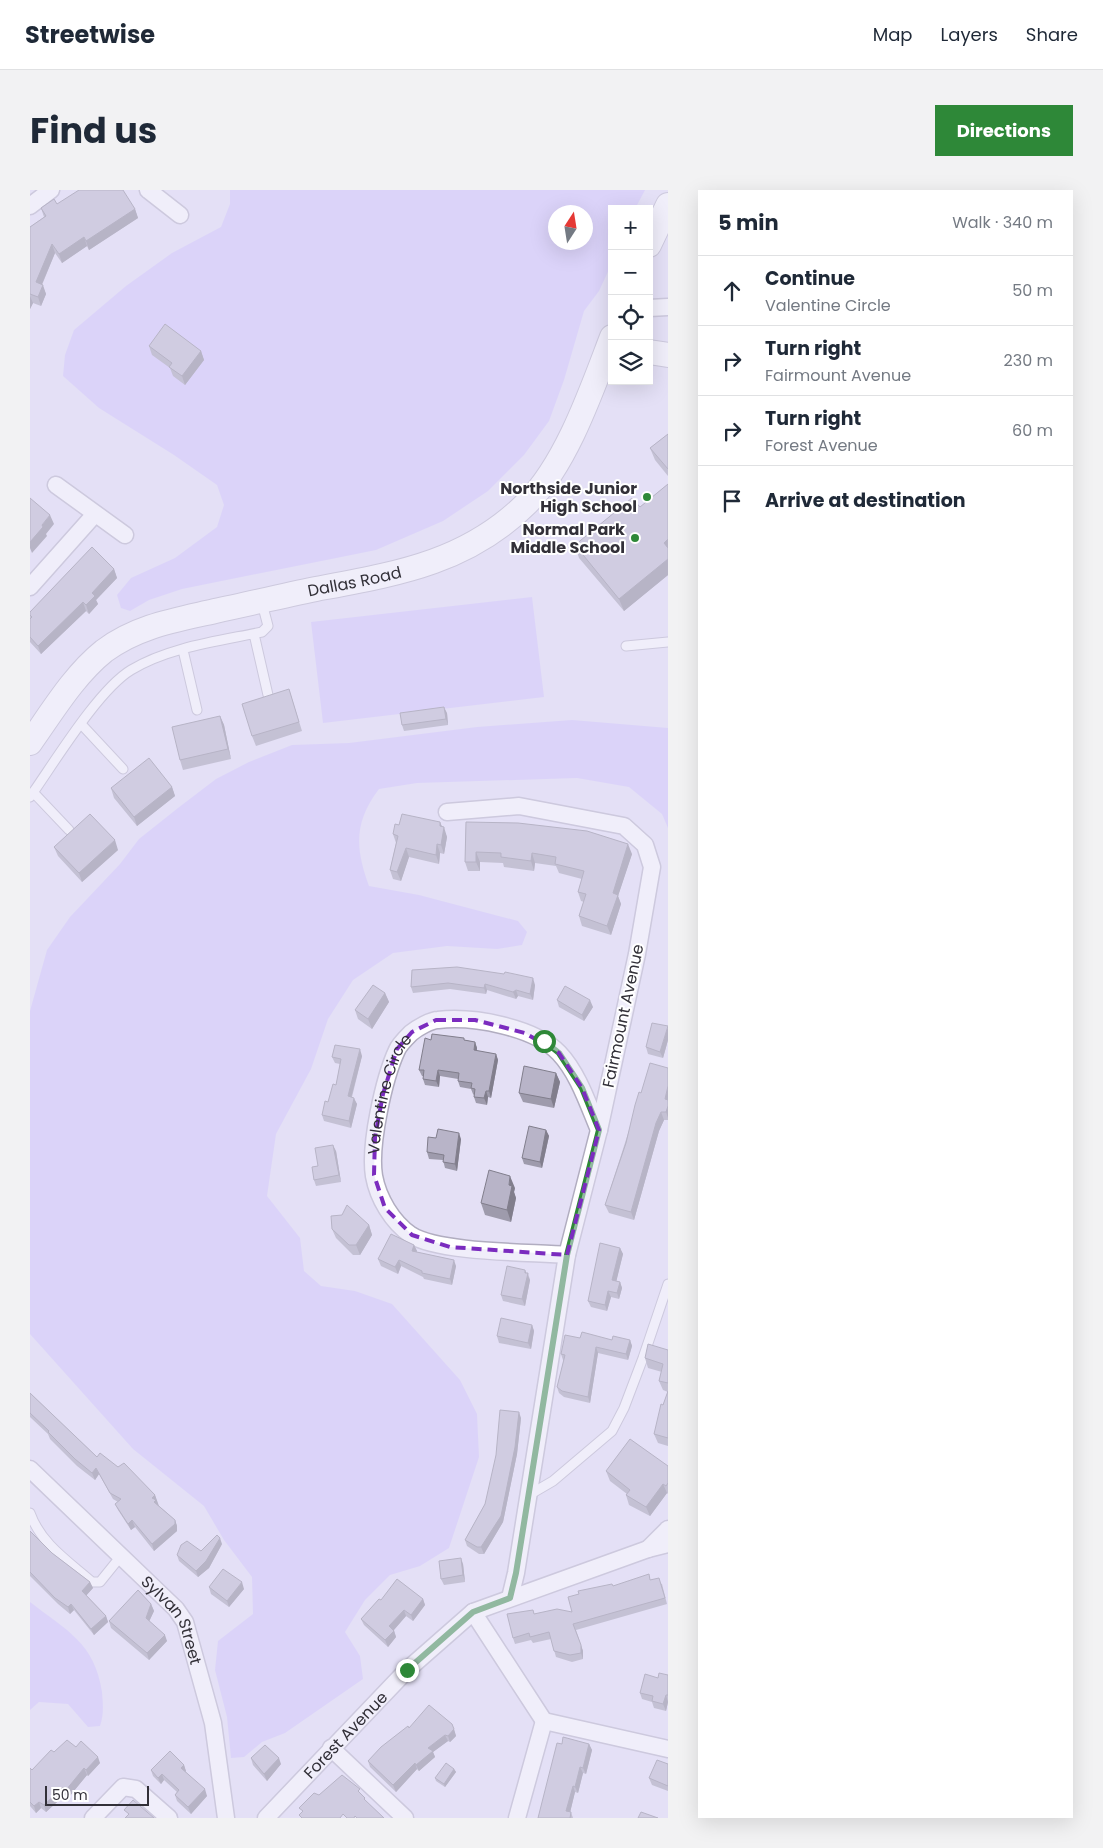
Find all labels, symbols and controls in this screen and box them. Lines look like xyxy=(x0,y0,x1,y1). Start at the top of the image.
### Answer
text: Streetwise xyxy=(25,18,155,51)
text: Map xyxy=(873,22,913,47)
text: Layers xyxy=(941,22,998,47)
text: Share xyxy=(1026,22,1078,47)
button: Directions xyxy=(935,105,1073,156)
text: Find us xyxy=(30,106,157,155)
north arrow xyxy=(548,205,593,250)
map controls xyxy=(608,205,653,385)
button: + xyxy=(608,205,653,250)
text: 5 min xyxy=(718,208,779,237)
text: Walk · 340 m xyxy=(952,211,1053,234)
button: − xyxy=(608,250,653,295)
text: Continue xyxy=(765,265,855,292)
icon: ahead xyxy=(718,277,746,305)
text: 50 m xyxy=(1012,279,1053,302)
text: Valentine Circle xyxy=(765,294,891,317)
button: locate xyxy=(608,295,653,340)
text: Turn right xyxy=(765,335,861,362)
button: layers xyxy=(608,340,653,385)
icon: right xyxy=(718,347,746,375)
text: 230 m xyxy=(1004,349,1053,372)
text: Fairmount Avenue xyxy=(765,364,911,387)
text: Turn right xyxy=(765,405,861,432)
icon: right xyxy=(718,417,746,445)
text: 60 m xyxy=(1012,419,1053,442)
text: Forest Avenue xyxy=(765,434,878,457)
place label: Northside Junior High School xyxy=(500,477,637,518)
icon: arrive xyxy=(718,487,746,515)
text: Arrive at destination xyxy=(765,487,966,514)
marker: Northside Junior High School xyxy=(641,491,653,503)
place label: Normal Park Middle School xyxy=(510,518,625,559)
marker: Normal Park Middle School xyxy=(629,532,641,544)
street label: Dallas Road xyxy=(305,560,404,602)
street label: Fairmount Avenue xyxy=(597,942,649,1090)
street label: Valentine Circle xyxy=(362,1028,417,1155)
route start xyxy=(533,1030,556,1053)
street label: Sylvan Street xyxy=(136,1570,208,1667)
route end xyxy=(396,1659,419,1682)
street label: Forest Avenue xyxy=(298,1686,393,1784)
scale bar xyxy=(45,1783,149,1806)
text: 50 m xyxy=(52,1785,88,1805)

